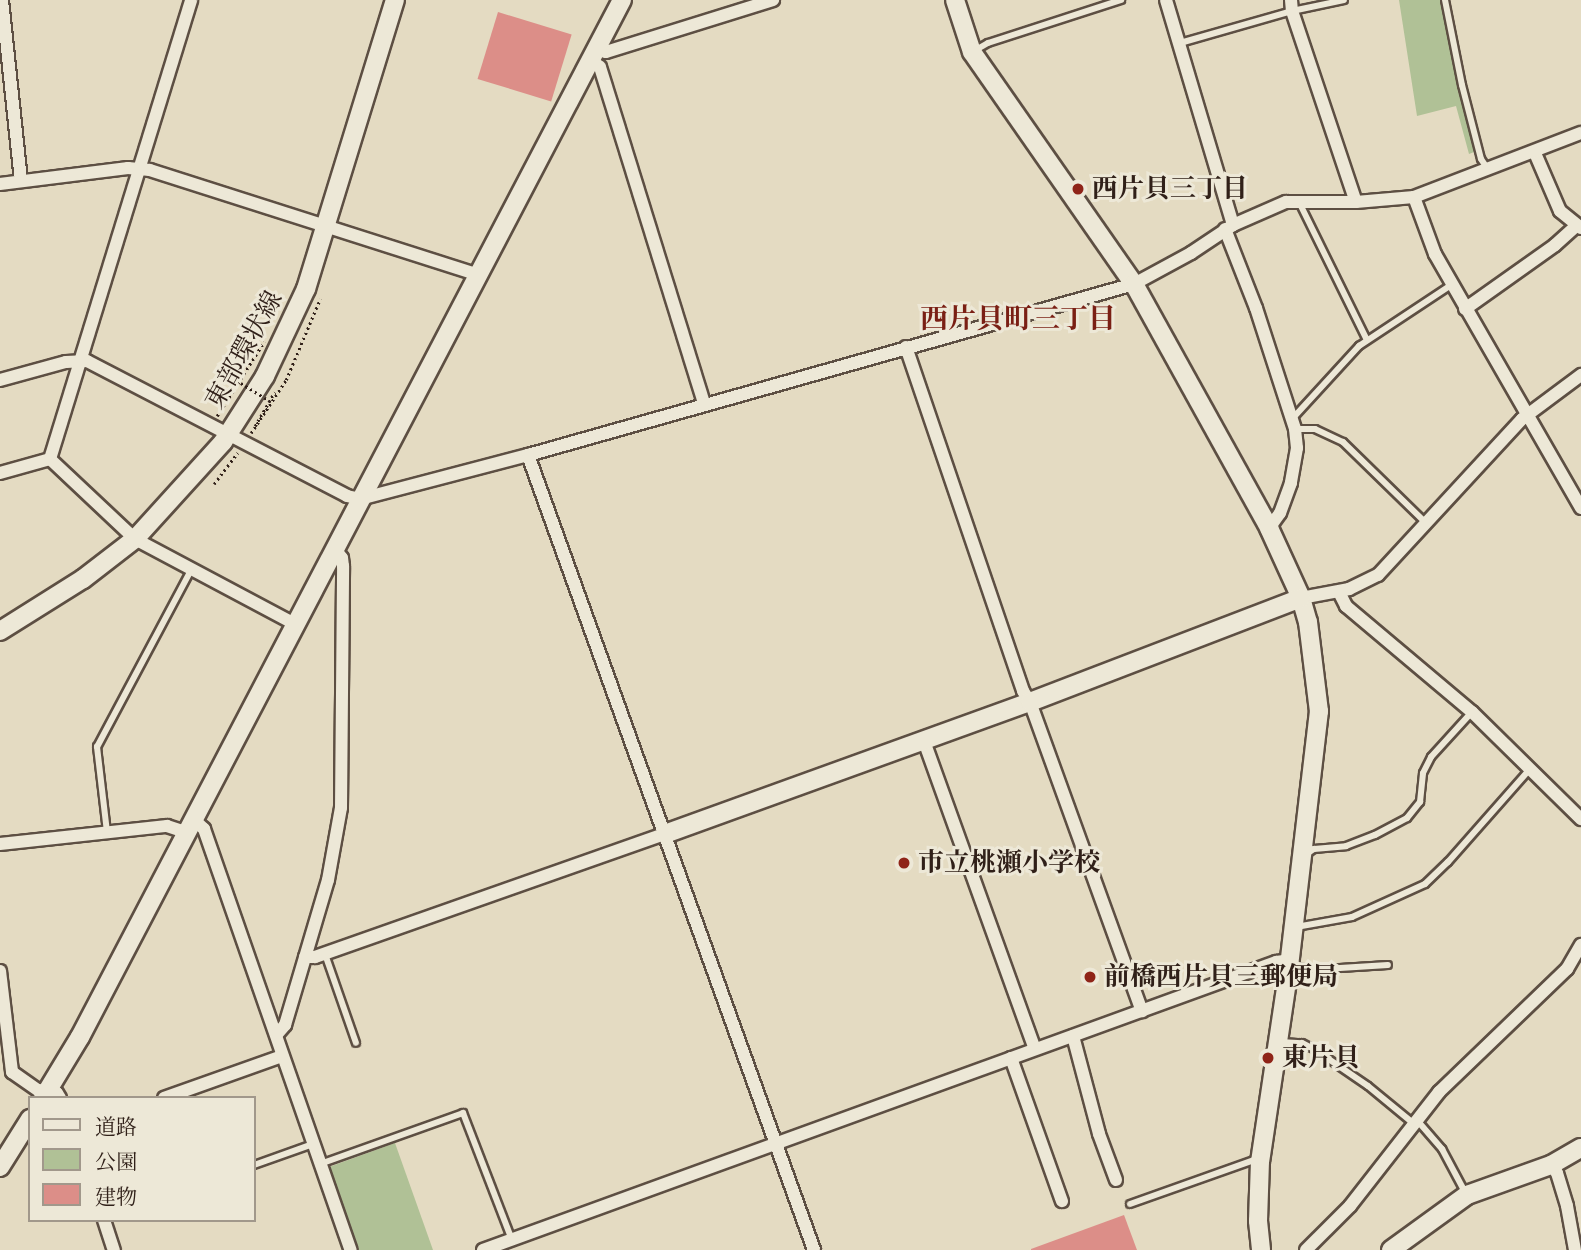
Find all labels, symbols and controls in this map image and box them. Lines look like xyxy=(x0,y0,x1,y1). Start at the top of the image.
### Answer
place label: 西片貝三丁目 xyxy=(1092,173,1248,205)
marker: 西片貝三丁目 xyxy=(1070,181,1086,197)
street label: 東部環状線 xyxy=(199,286,289,414)
district label: 西片貝町三丁目 xyxy=(920,302,1116,336)
place label: 市立桃瀬小学校 xyxy=(918,847,1100,879)
marker: 市立桃瀬小学校 xyxy=(896,855,912,871)
place label: 前橋西片貝三郵便局 xyxy=(1104,961,1338,993)
marker: 前橋西片貝三郵便局 xyxy=(1082,969,1098,985)
place label: 東片貝 xyxy=(1282,1042,1360,1074)
marker: 東片貝 xyxy=(1260,1050,1276,1066)
legend xyxy=(28,1096,256,1222)
text: 道路 xyxy=(95,1115,137,1139)
text: 公園 xyxy=(95,1150,137,1174)
text: 建物 xyxy=(95,1185,137,1209)

